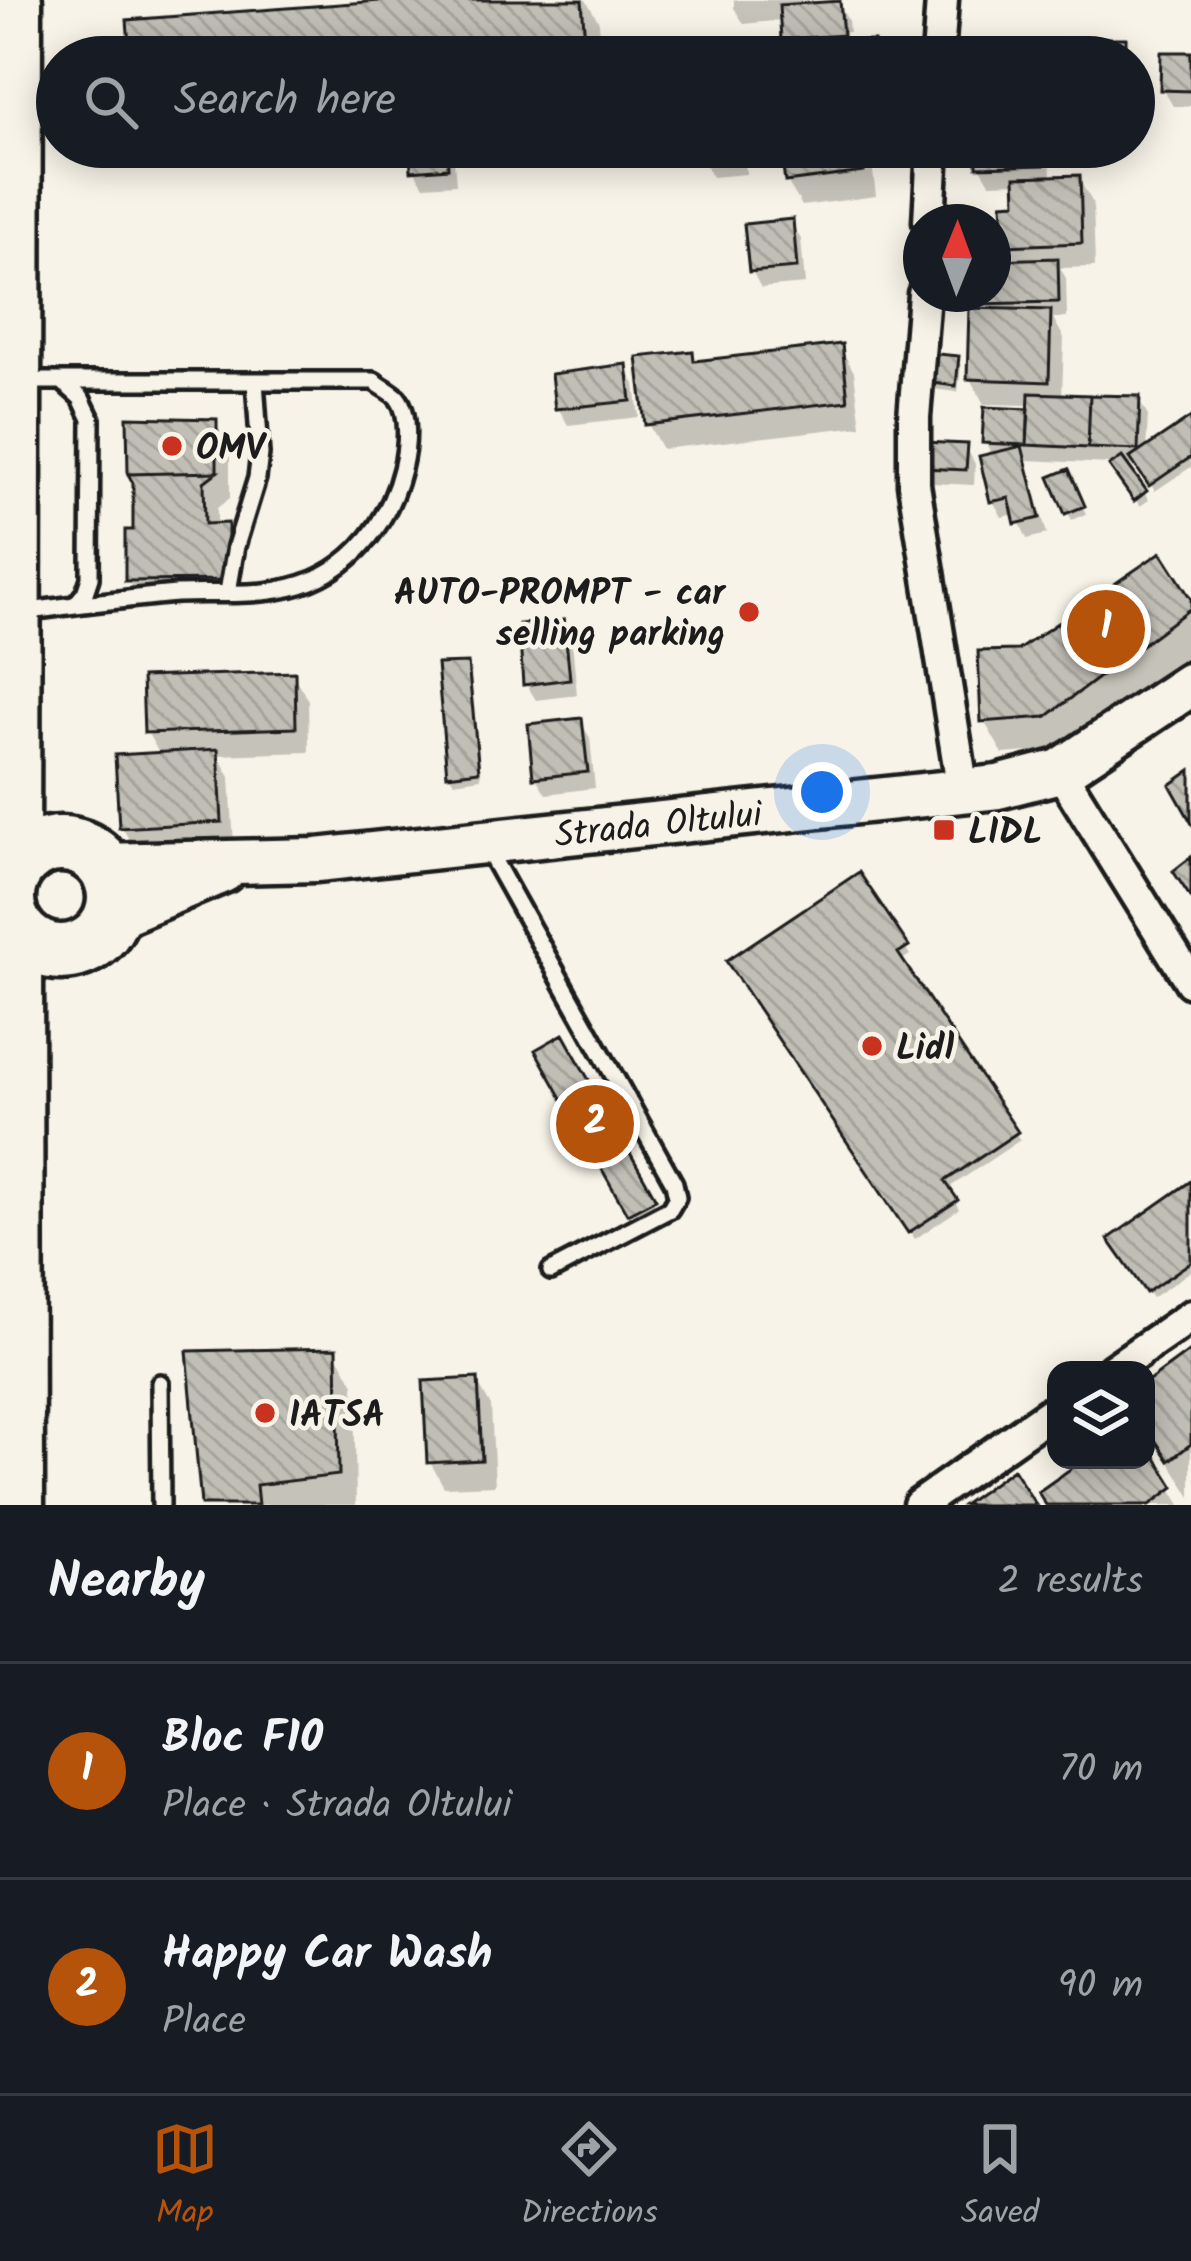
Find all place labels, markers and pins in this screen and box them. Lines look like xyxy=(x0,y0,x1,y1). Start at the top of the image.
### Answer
place label: OMV xyxy=(196,421,268,478)
marker: OMV xyxy=(159,433,185,459)
place label: AUTO-PROMPT - car selling parking xyxy=(394,566,727,664)
pin: 1 xyxy=(1067,584,1145,674)
marker: AUTO-PROMPT - car selling parking xyxy=(736,599,762,625)
place label: LIDL xyxy=(968,805,1042,862)
marker: LIDL xyxy=(931,817,957,843)
place label: Lidl xyxy=(896,1021,954,1078)
marker: Lidl xyxy=(859,1033,885,1059)
pin: 2 xyxy=(556,1079,634,1169)
place label: IATSA xyxy=(289,1388,385,1445)
marker: IATSA xyxy=(252,1400,278,1426)

